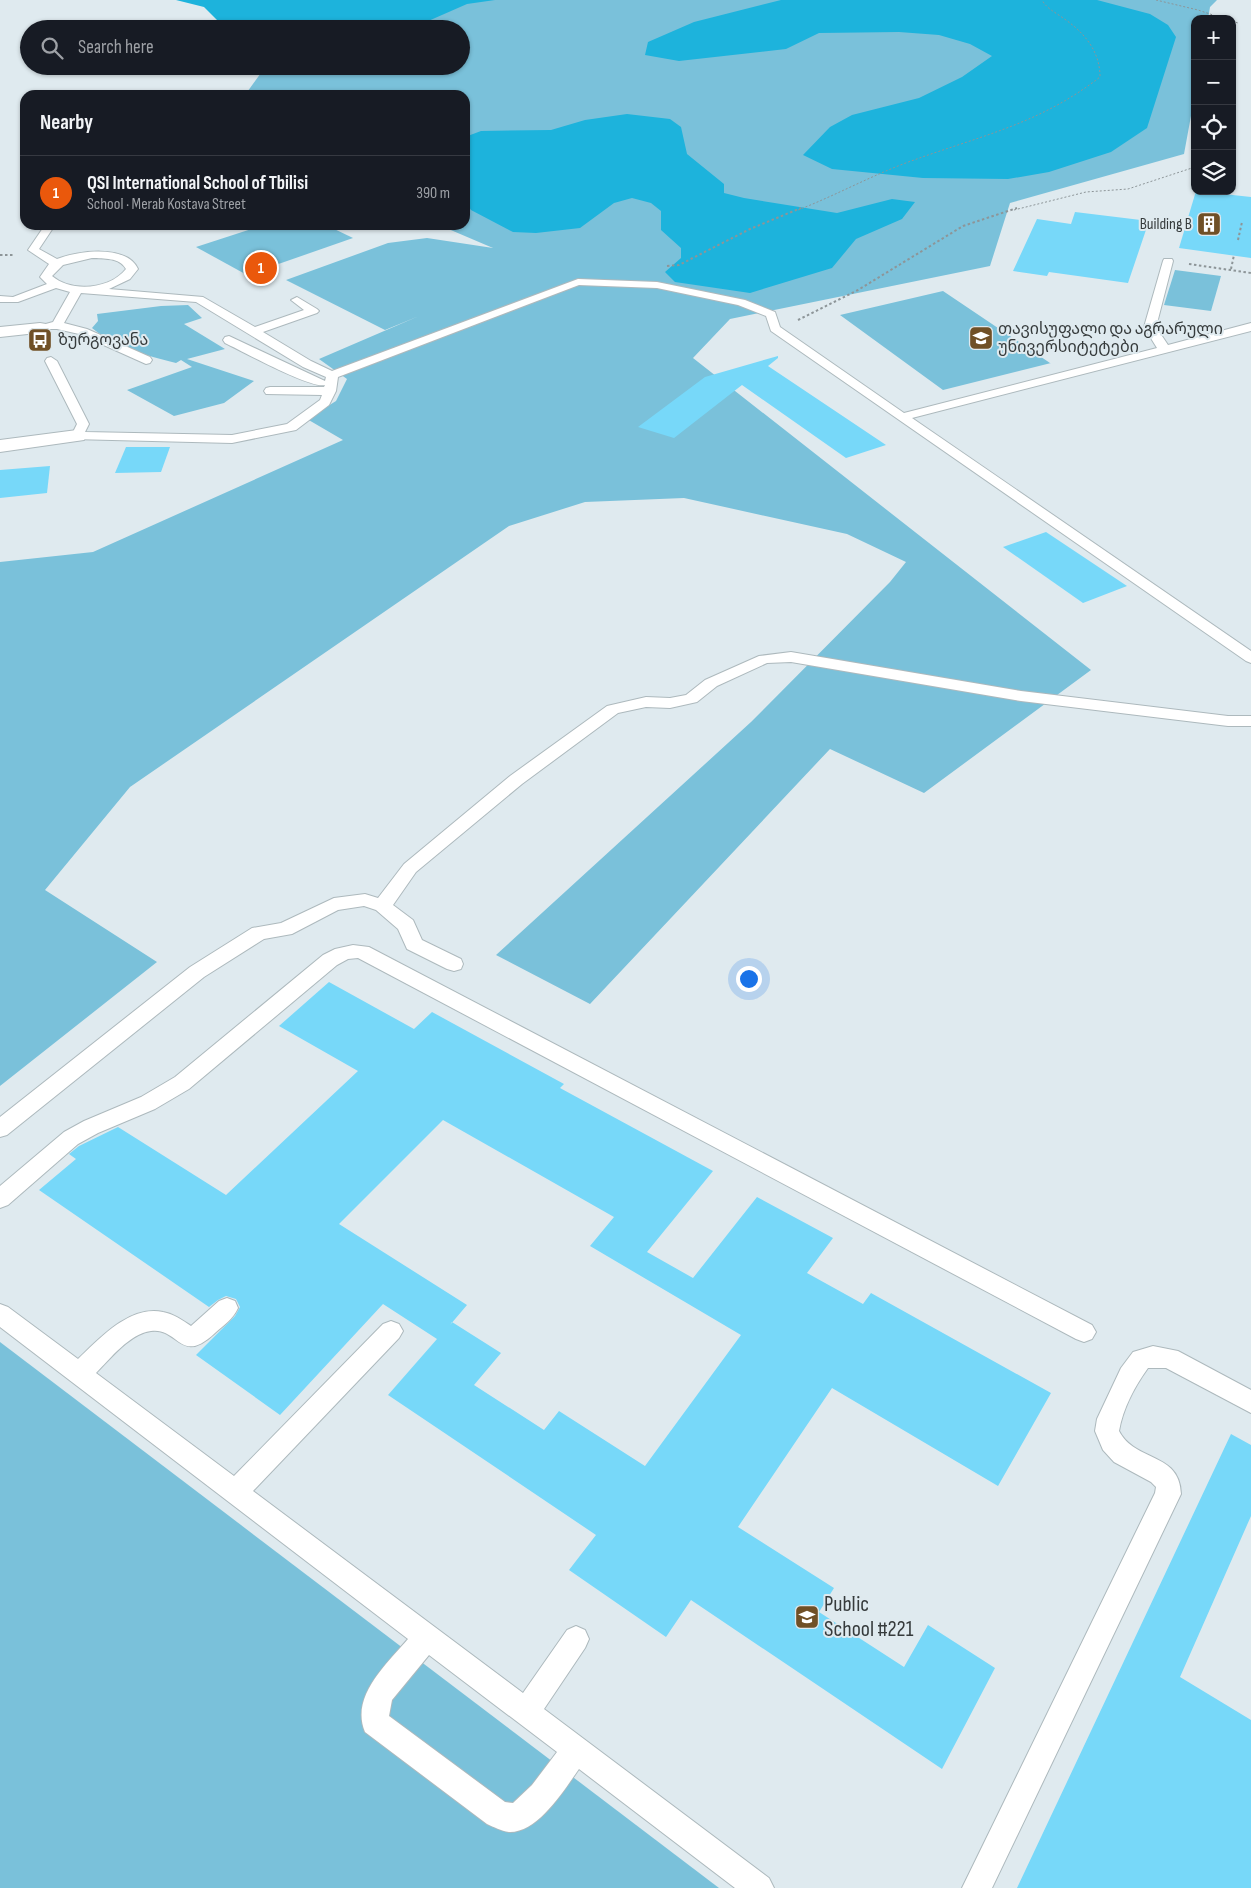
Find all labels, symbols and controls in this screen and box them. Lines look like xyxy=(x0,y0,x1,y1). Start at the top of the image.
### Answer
map controls xyxy=(1191,15,1236,195)
button: + xyxy=(1191,15,1236,60)
search box xyxy=(20,20,470,75)
icon: search xyxy=(38,34,66,62)
text: Search here xyxy=(78,36,154,59)
button: − xyxy=(1191,60,1236,105)
button: locate xyxy=(1191,105,1236,150)
text: Nearby xyxy=(40,110,93,135)
button: layers xyxy=(1191,150,1236,195)
text: QSI International School of Tbilisi xyxy=(87,172,308,195)
text: 1 xyxy=(53,184,59,203)
text: 390 m xyxy=(416,184,450,203)
text: School · Merab Kostava Street xyxy=(87,195,246,214)
building icon: Building B xyxy=(1196,211,1222,237)
place label: Building B xyxy=(1140,215,1192,234)
pin: 1 xyxy=(245,249,277,287)
place label: თავისუფალი და აგრარული უნივერსიტეტები xyxy=(998,320,1223,357)
school or university icon: თავისუფალი და აგრარული უნივერსიტეტები xyxy=(968,325,994,351)
bus stop icon: ზურგოვანა xyxy=(27,327,53,353)
place label: ზურგოვანა xyxy=(58,331,148,350)
your location xyxy=(736,966,762,992)
place label: Public School #221 xyxy=(824,1591,914,1643)
school or university icon: Public School #221 xyxy=(794,1604,820,1630)

